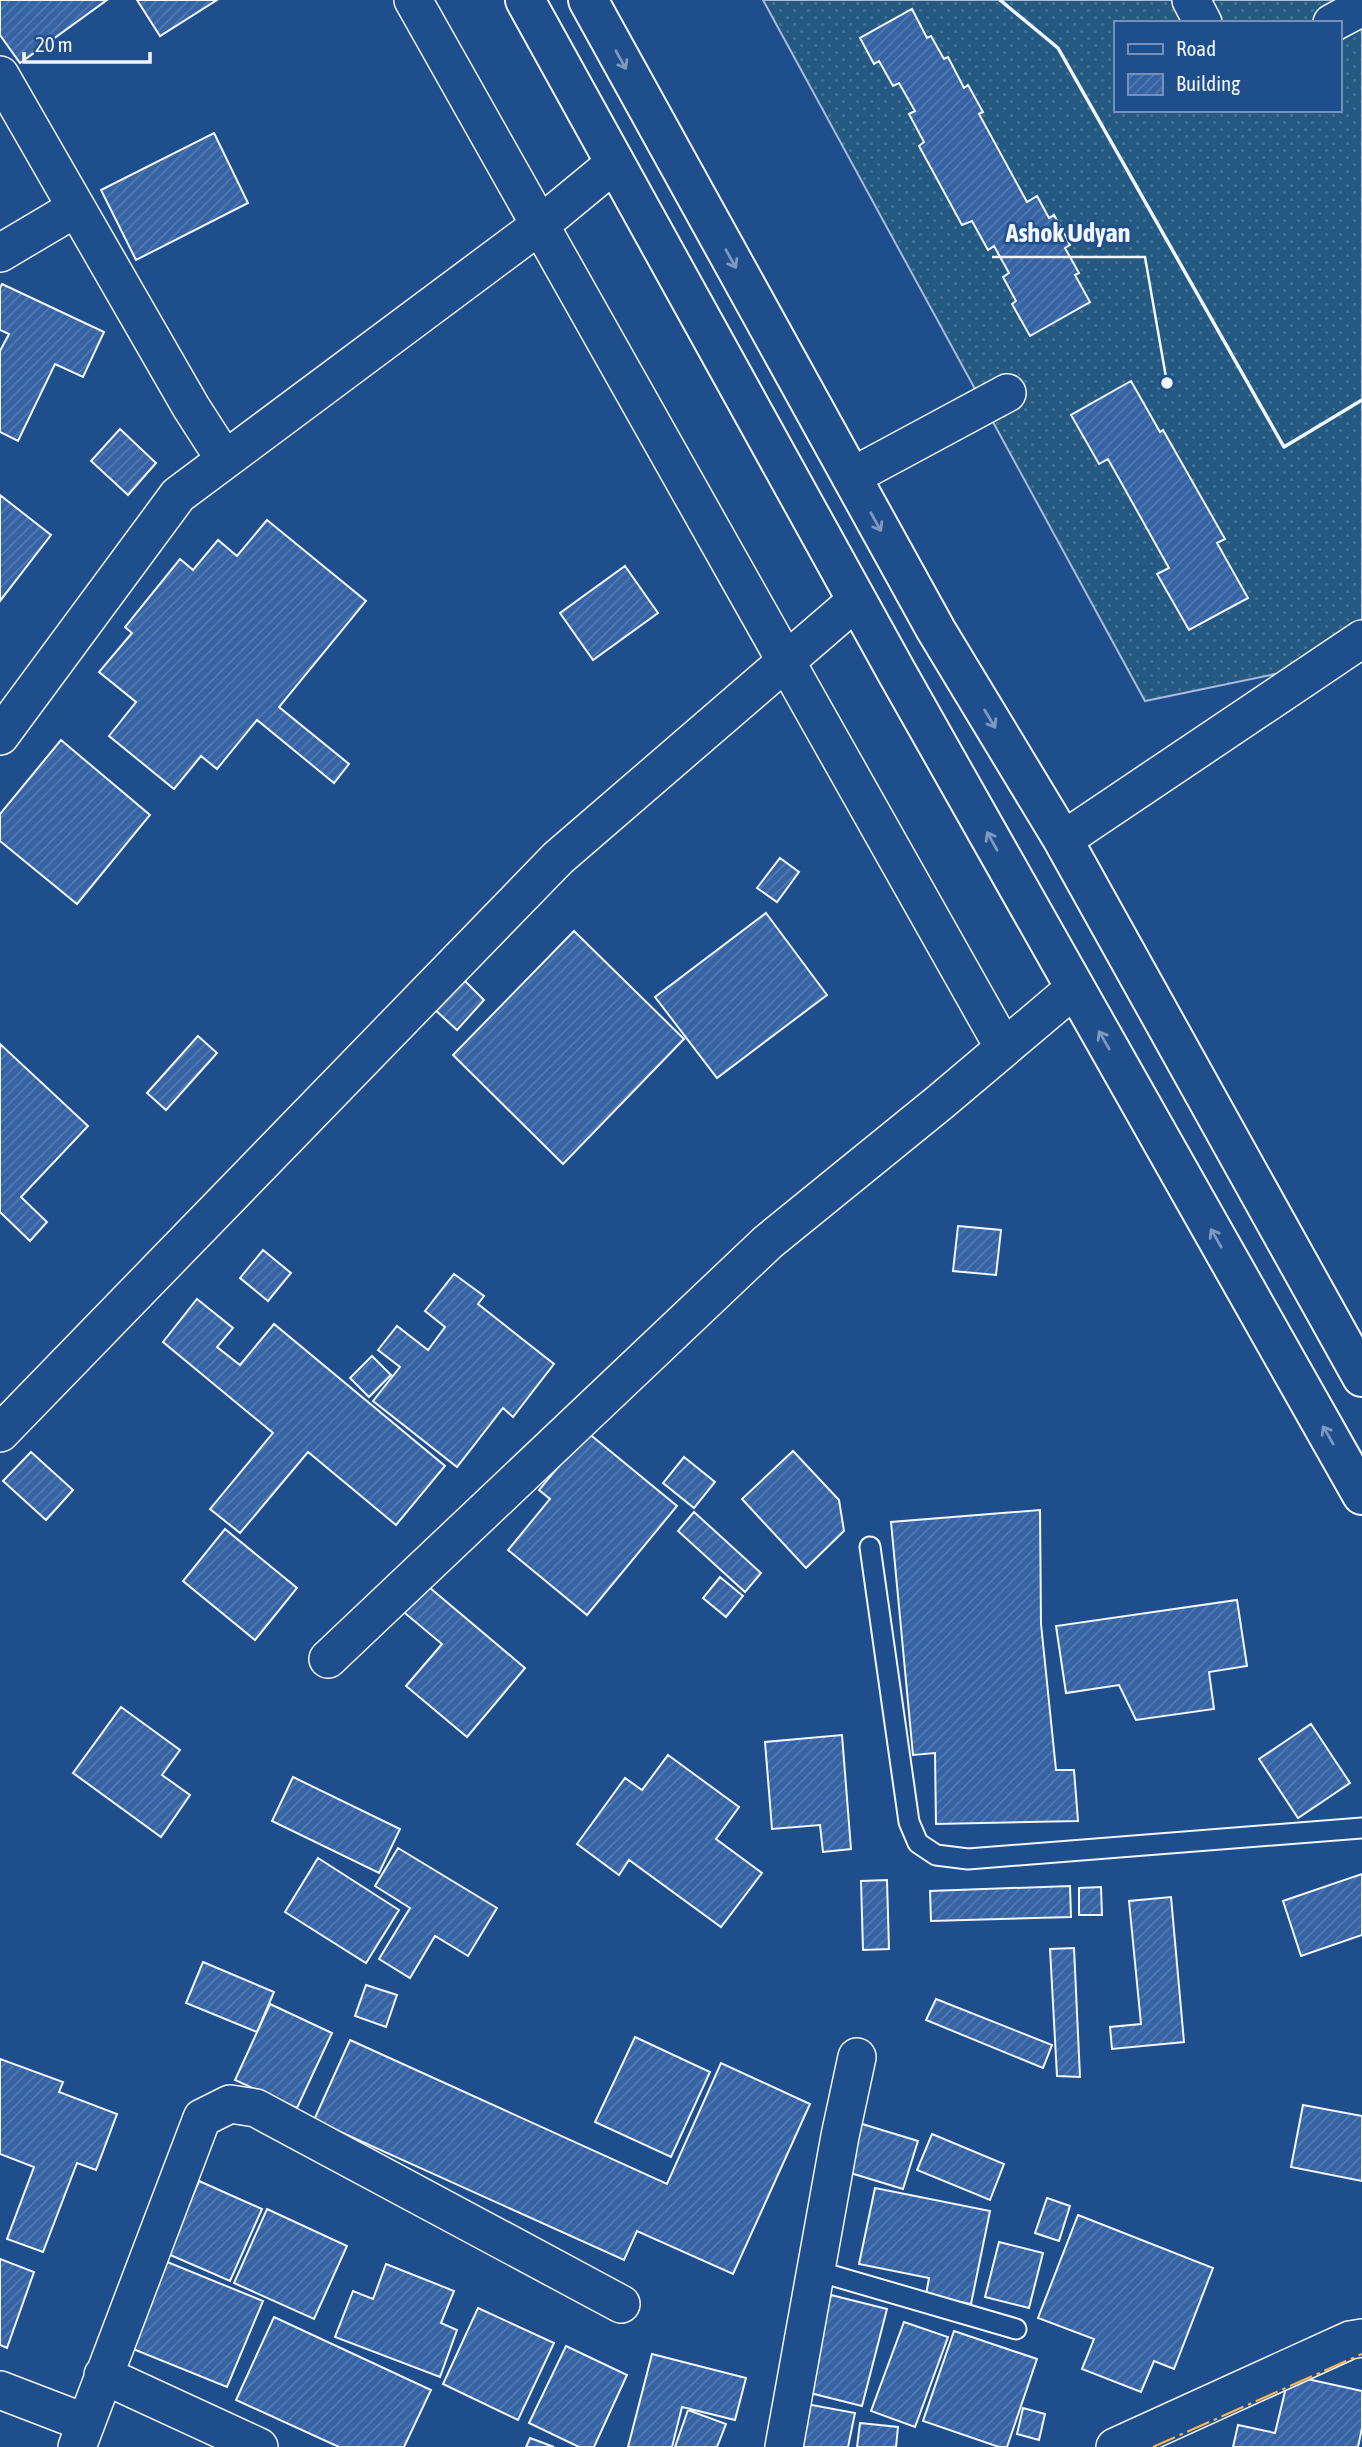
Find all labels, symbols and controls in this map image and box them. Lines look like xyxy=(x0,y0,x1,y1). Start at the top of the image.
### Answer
scale bar xyxy=(24,21,150,65)
legend xyxy=(1114,21,1341,112)
text: 20 m xyxy=(35,32,73,56)
text: Road xyxy=(1176,36,1216,60)
one-way arrow xyxy=(614,49,628,69)
text: Building xyxy=(1176,71,1240,95)
callout: Ashok Udyan xyxy=(992,210,1145,257)
text: Ashok Udyan xyxy=(1005,218,1130,248)
one-way arrow xyxy=(725,248,738,269)
one-way arrow xyxy=(870,511,883,532)
one-way arrow xyxy=(983,709,997,729)
one-way arrow xyxy=(985,832,999,852)
one-way arrow xyxy=(1097,1030,1111,1050)
one-way arrow xyxy=(1209,1228,1223,1248)
one-way arrow xyxy=(1321,1426,1335,1446)

